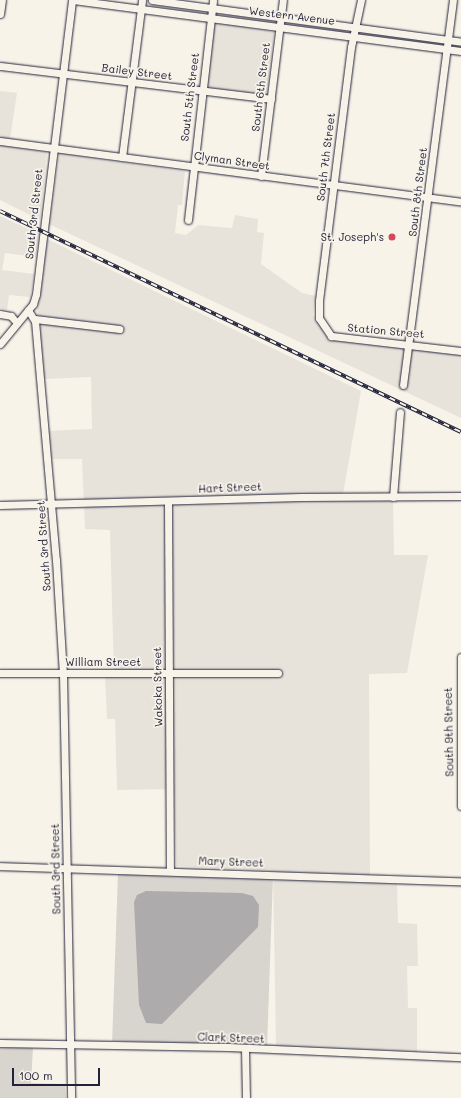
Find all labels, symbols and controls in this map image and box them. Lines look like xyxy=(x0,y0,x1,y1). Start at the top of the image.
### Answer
street label: Western Avenue xyxy=(248,4,336,28)
street label: South 6th Street xyxy=(249,42,273,132)
street label: South 5th Street xyxy=(178,52,202,142)
street label: Bailey Street xyxy=(101,61,173,83)
street label: South 7th Street xyxy=(314,112,338,202)
street label: South 8th Street xyxy=(406,147,430,237)
street label: Clyman Street xyxy=(193,149,271,173)
street label: South 3rd Street xyxy=(23,168,45,260)
place label: St. Joseph's xyxy=(321,230,384,244)
marker: St. Joseph's xyxy=(387,232,397,242)
street label: Station Street xyxy=(347,321,425,341)
street label: Hart Street xyxy=(198,480,262,496)
street label: South 3rd Street xyxy=(34,500,54,592)
street label: Wakoka Street xyxy=(151,647,165,727)
street label: William Street xyxy=(65,655,141,669)
street label: South 9th Street xyxy=(442,687,456,777)
street label: South 3rd Street xyxy=(49,824,63,914)
street label: Mary Street xyxy=(198,854,264,870)
street label: Clark Street xyxy=(197,1030,265,1046)
scale bar xyxy=(14,1060,102,1086)
text: 100 m xyxy=(19,1067,53,1083)

